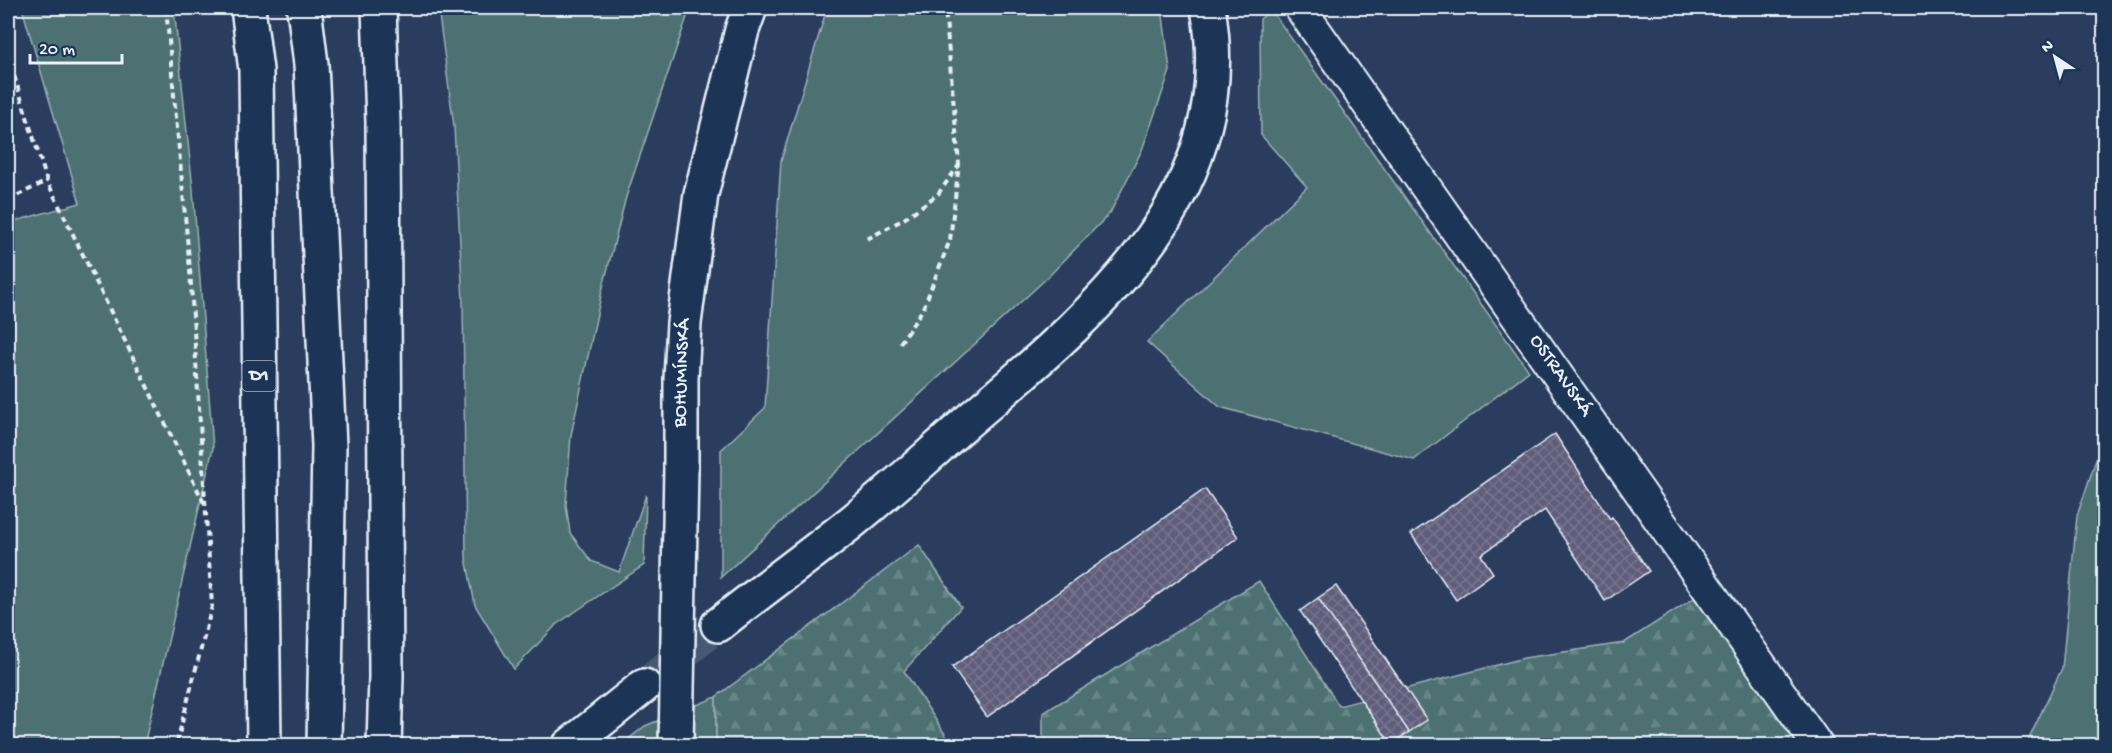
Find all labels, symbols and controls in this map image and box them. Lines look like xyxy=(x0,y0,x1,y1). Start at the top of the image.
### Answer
scale bar xyxy=(30,27,122,65)
north arrow xyxy=(2025,27,2085,87)
text: N xyxy=(2038,37,2058,58)
text: 20 m xyxy=(39,40,75,61)
street label: BOHUMÍNSKÁ xyxy=(668,317,696,429)
street label: OSTRAVSKÁ xyxy=(1523,330,1599,422)
road number: D1 xyxy=(242,361,276,391)

